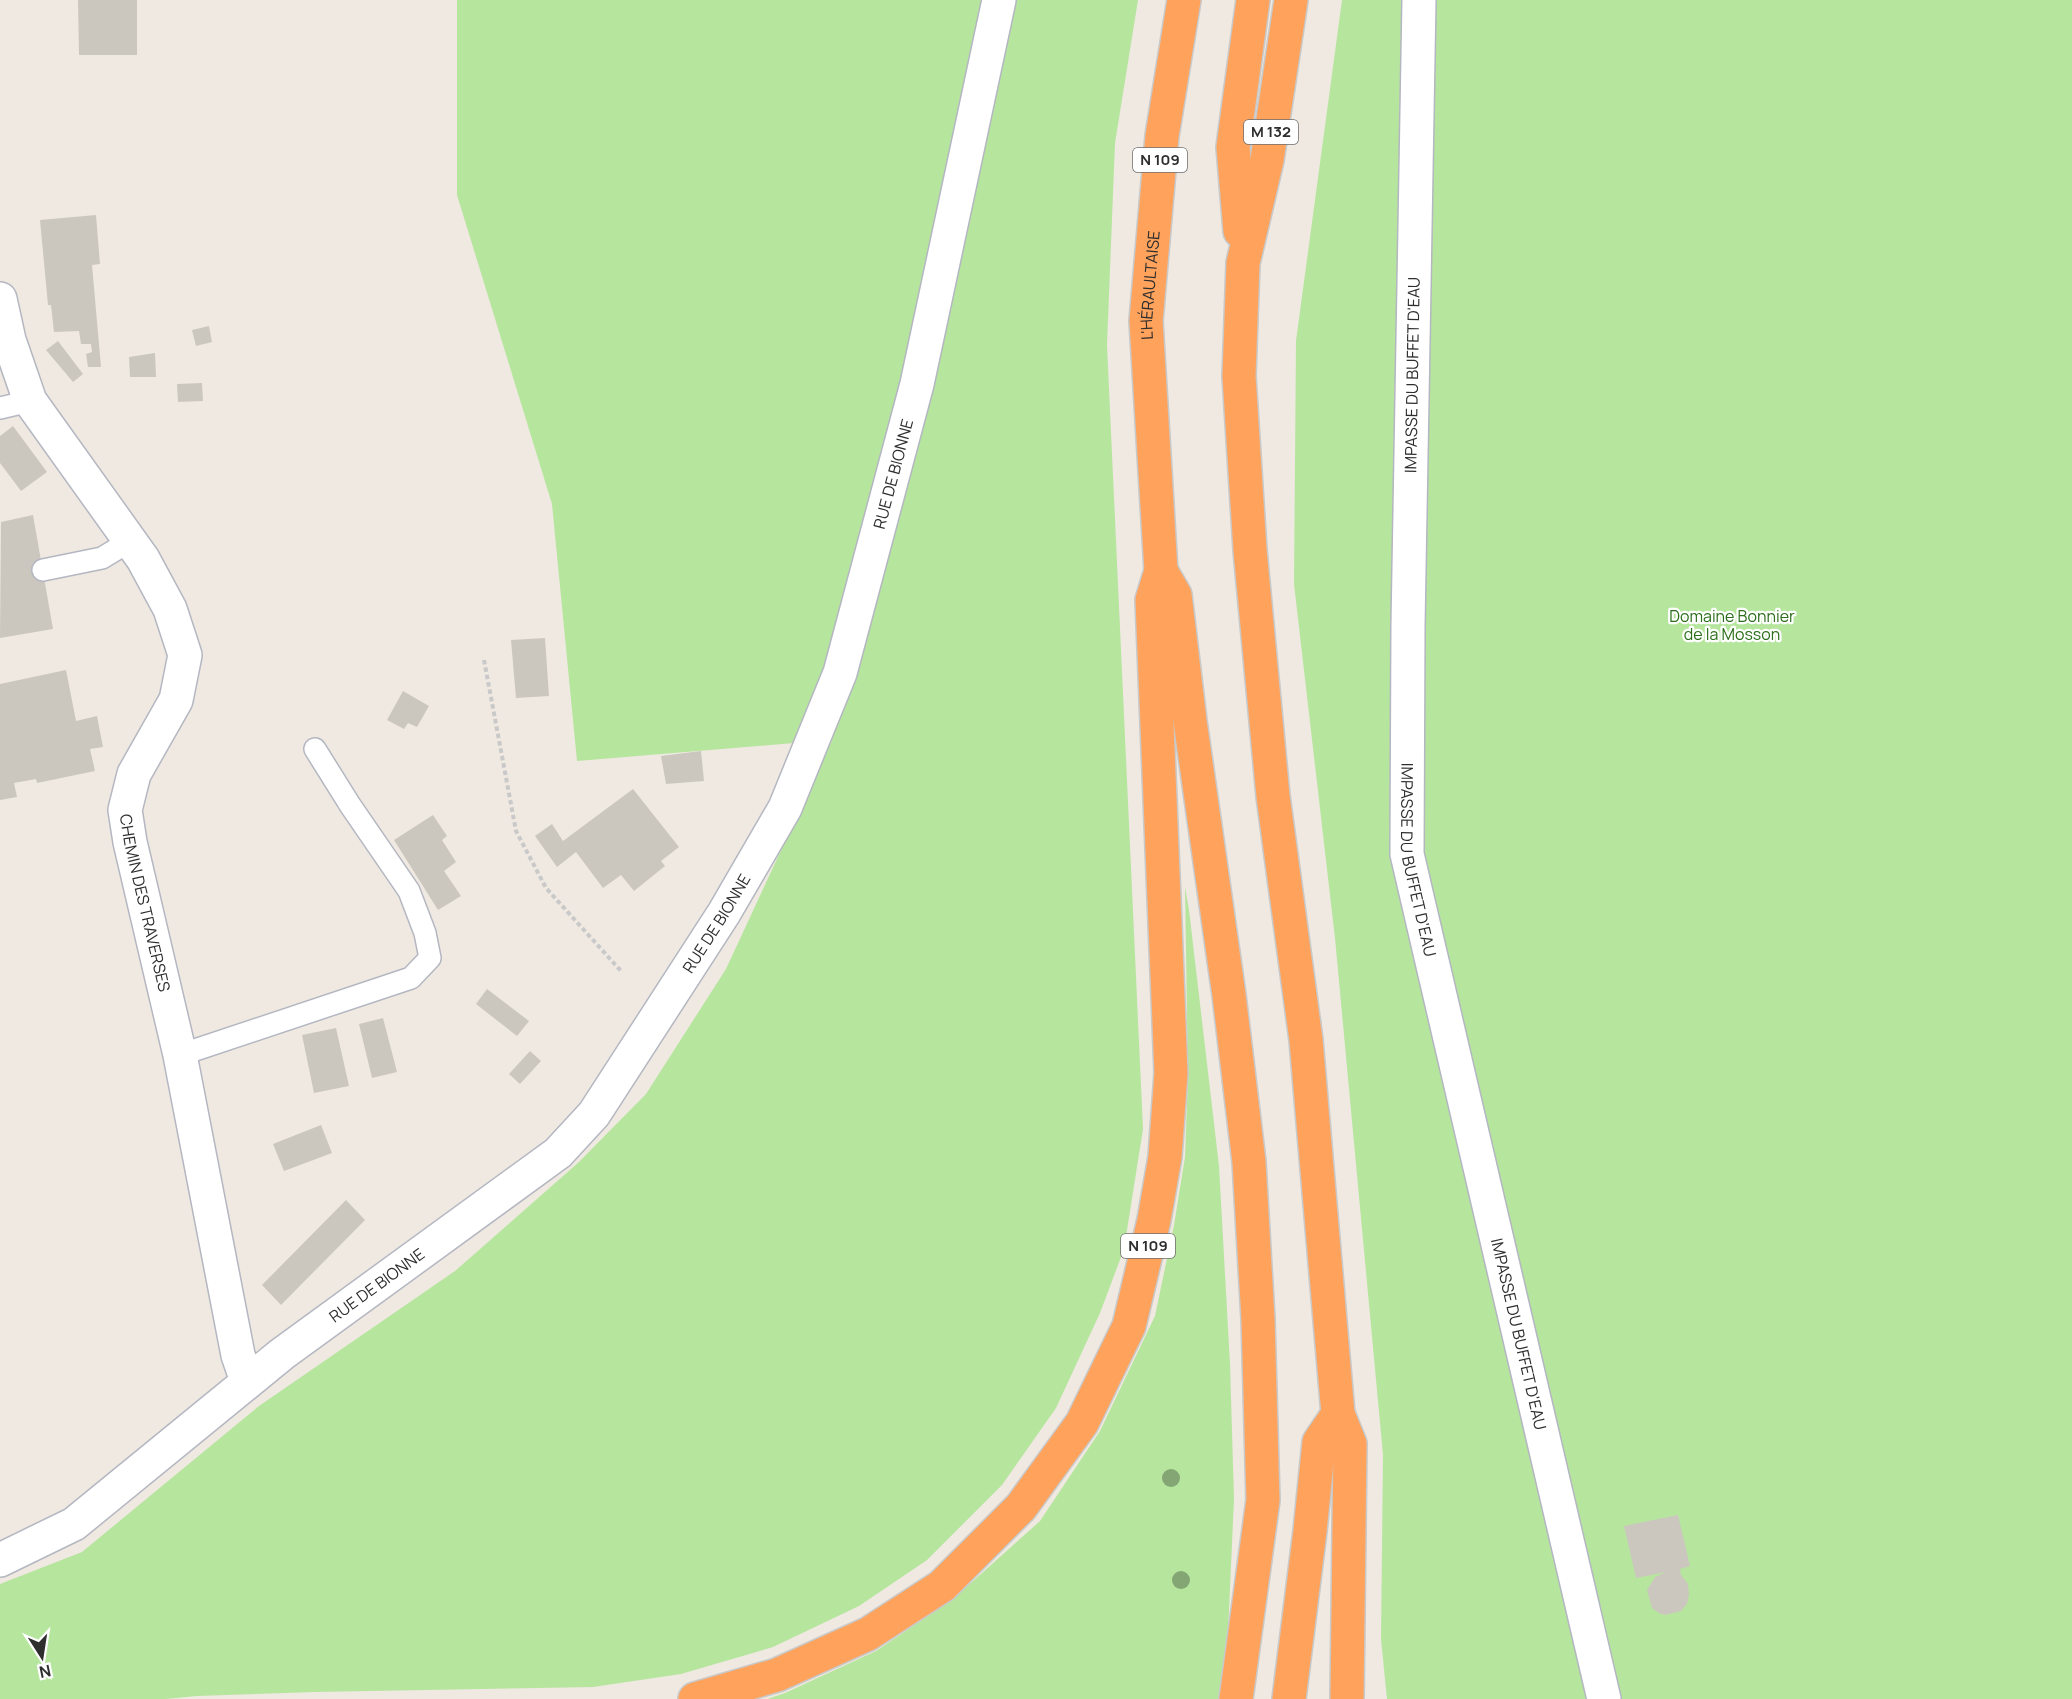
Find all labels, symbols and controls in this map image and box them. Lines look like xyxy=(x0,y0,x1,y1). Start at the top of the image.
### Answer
road number: M 132 xyxy=(1244,120,1298,144)
road number: N 109 xyxy=(1133,148,1187,172)
street label: L'HÉRAULTAISE xyxy=(1135,230,1165,340)
street label: IMPASSE DU BUFFET D'EAU xyxy=(1399,277,1425,473)
street label: RUE DE BIONNE xyxy=(868,417,918,531)
park label: Domaine Bonnier de la Mosson xyxy=(1669,605,1795,645)
street label: IMPASSE DU BUFFET D'EAU xyxy=(1396,763,1442,959)
street label: CHEMIN DES TRAVERSES xyxy=(115,813,176,994)
street label: RUE DE BIONNE xyxy=(677,870,755,977)
road number: N 109 xyxy=(1121,1234,1175,1258)
street label: IMPASSE DU BUFFET D'EAU xyxy=(1486,1236,1552,1432)
street label: RUE DE BIONNE xyxy=(325,1243,429,1327)
north arrow xyxy=(12,1627,72,1687)
text: N xyxy=(37,1660,53,1684)

